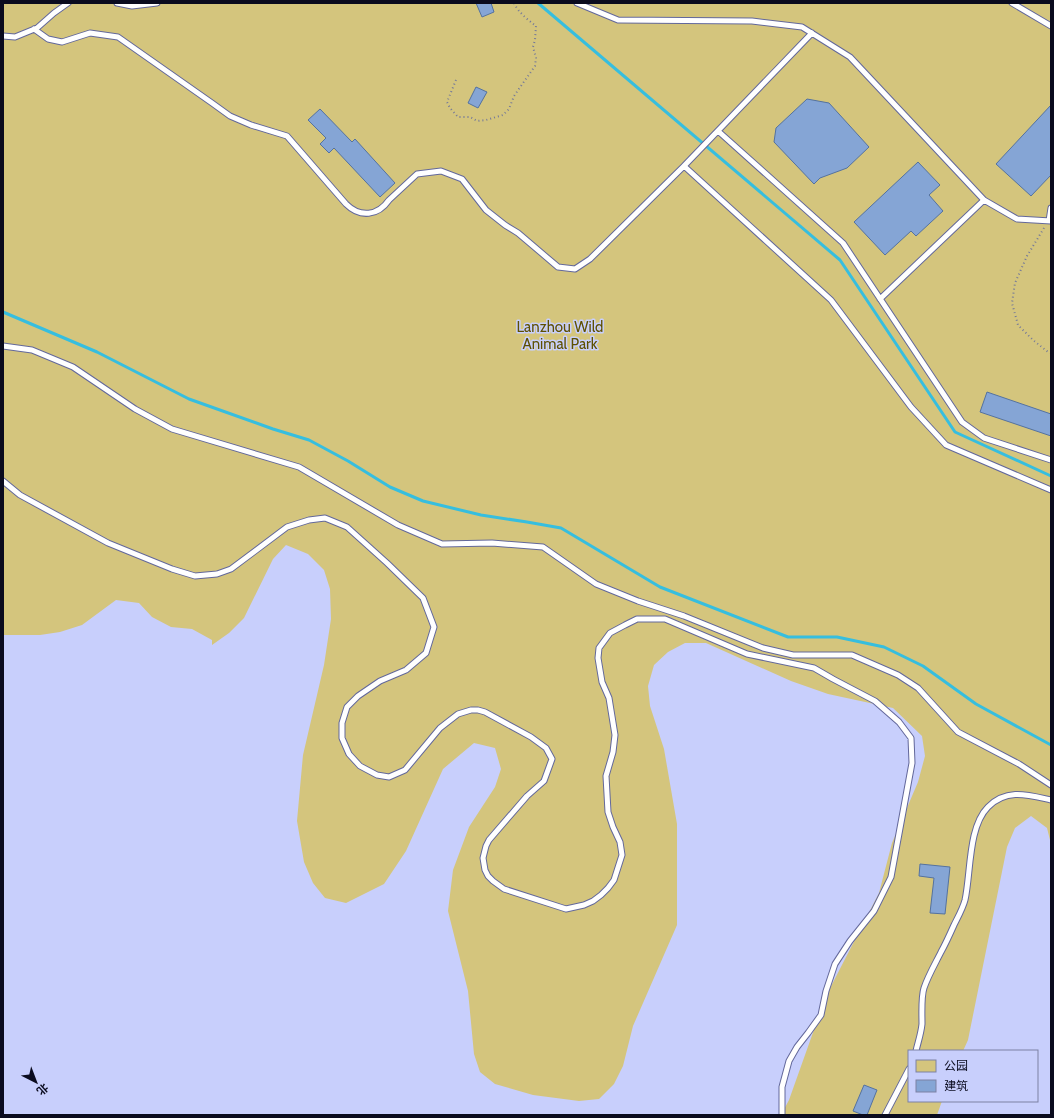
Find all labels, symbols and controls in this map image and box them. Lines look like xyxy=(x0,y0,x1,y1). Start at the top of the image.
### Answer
park label: Lanzhou Wild Animal Park xyxy=(517,318,603,353)
legend xyxy=(908,1050,1038,1102)
text: 公园 xyxy=(944,1058,968,1073)
north arrow xyxy=(16,1062,56,1102)
text: 建筑 xyxy=(944,1078,968,1093)
text: 北 xyxy=(34,1081,51,1098)

